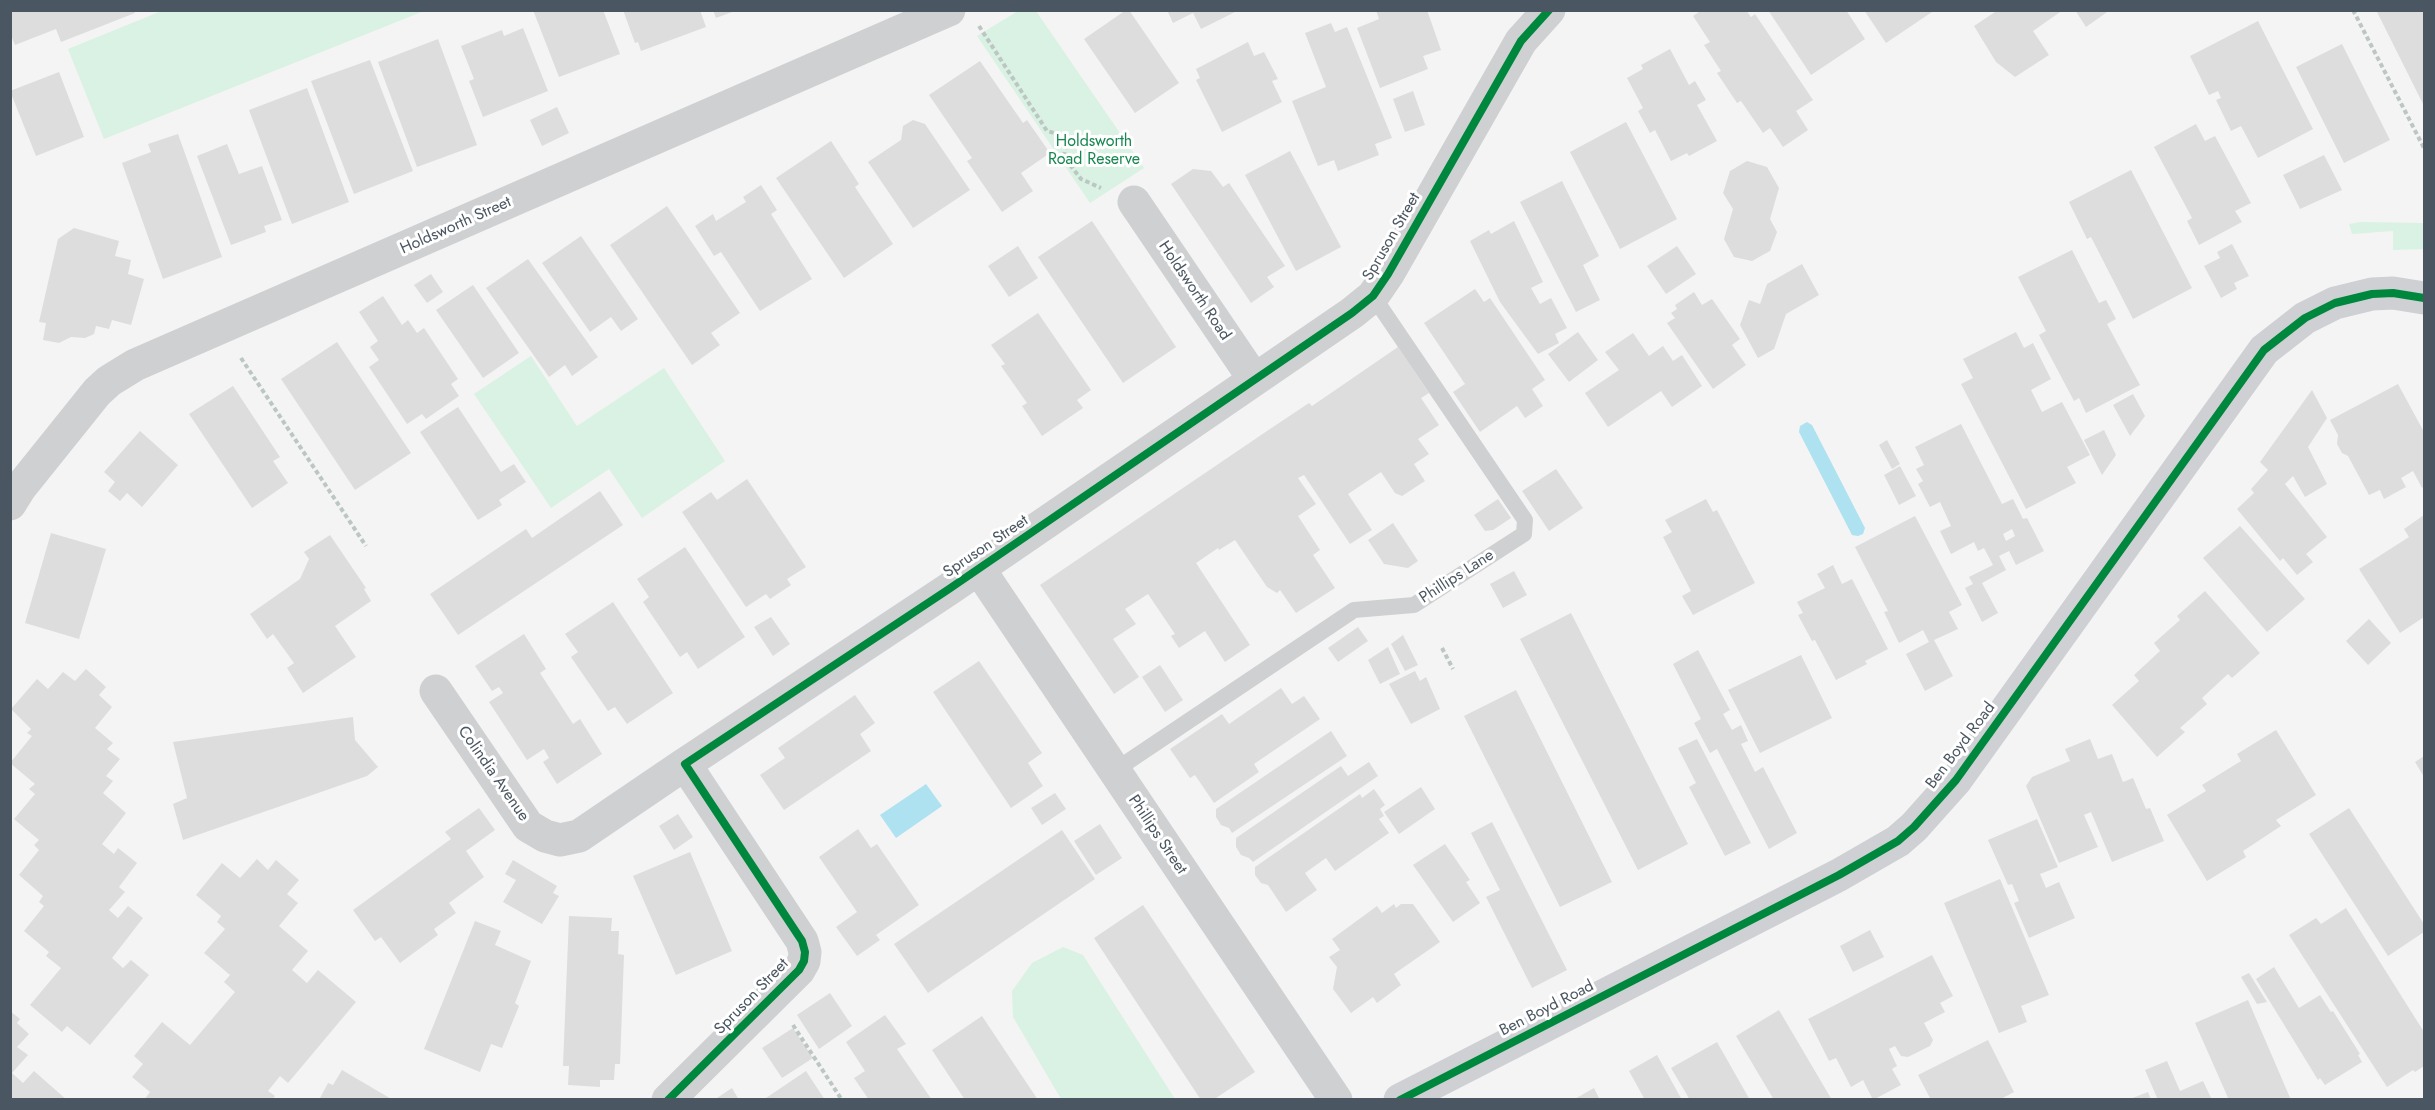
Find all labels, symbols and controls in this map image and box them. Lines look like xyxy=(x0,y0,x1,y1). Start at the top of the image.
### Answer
park label: Holdsworth Road Reserve xyxy=(1048,132,1140,170)
street label: Spruson Street xyxy=(1359,190,1425,284)
street label: Holdsworth Street xyxy=(398,193,514,259)
street label: Holdsworth Road xyxy=(1154,238,1234,344)
street label: Spruson Street xyxy=(940,512,1032,582)
street label: Phillips Lane xyxy=(1416,546,1498,608)
street label: Ben Boyd Road xyxy=(1922,699,2000,793)
street label: Colindia Avenue xyxy=(453,723,533,825)
street label: Phillips Street xyxy=(1123,792,1191,878)
street label: Spruson Street xyxy=(711,955,793,1039)
street label: Ben Boyd Road xyxy=(1497,977,1597,1041)

